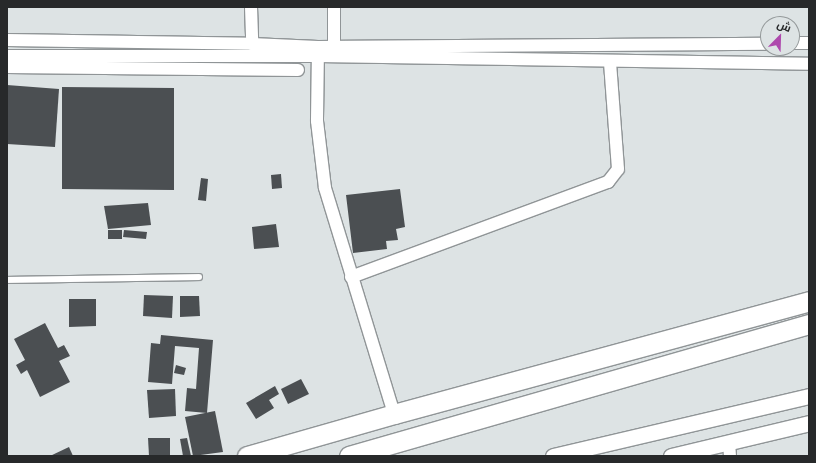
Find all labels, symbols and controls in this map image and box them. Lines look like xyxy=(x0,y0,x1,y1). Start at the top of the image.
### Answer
north arrow xyxy=(760,16,800,56)
text: ش xyxy=(775,17,794,35)

